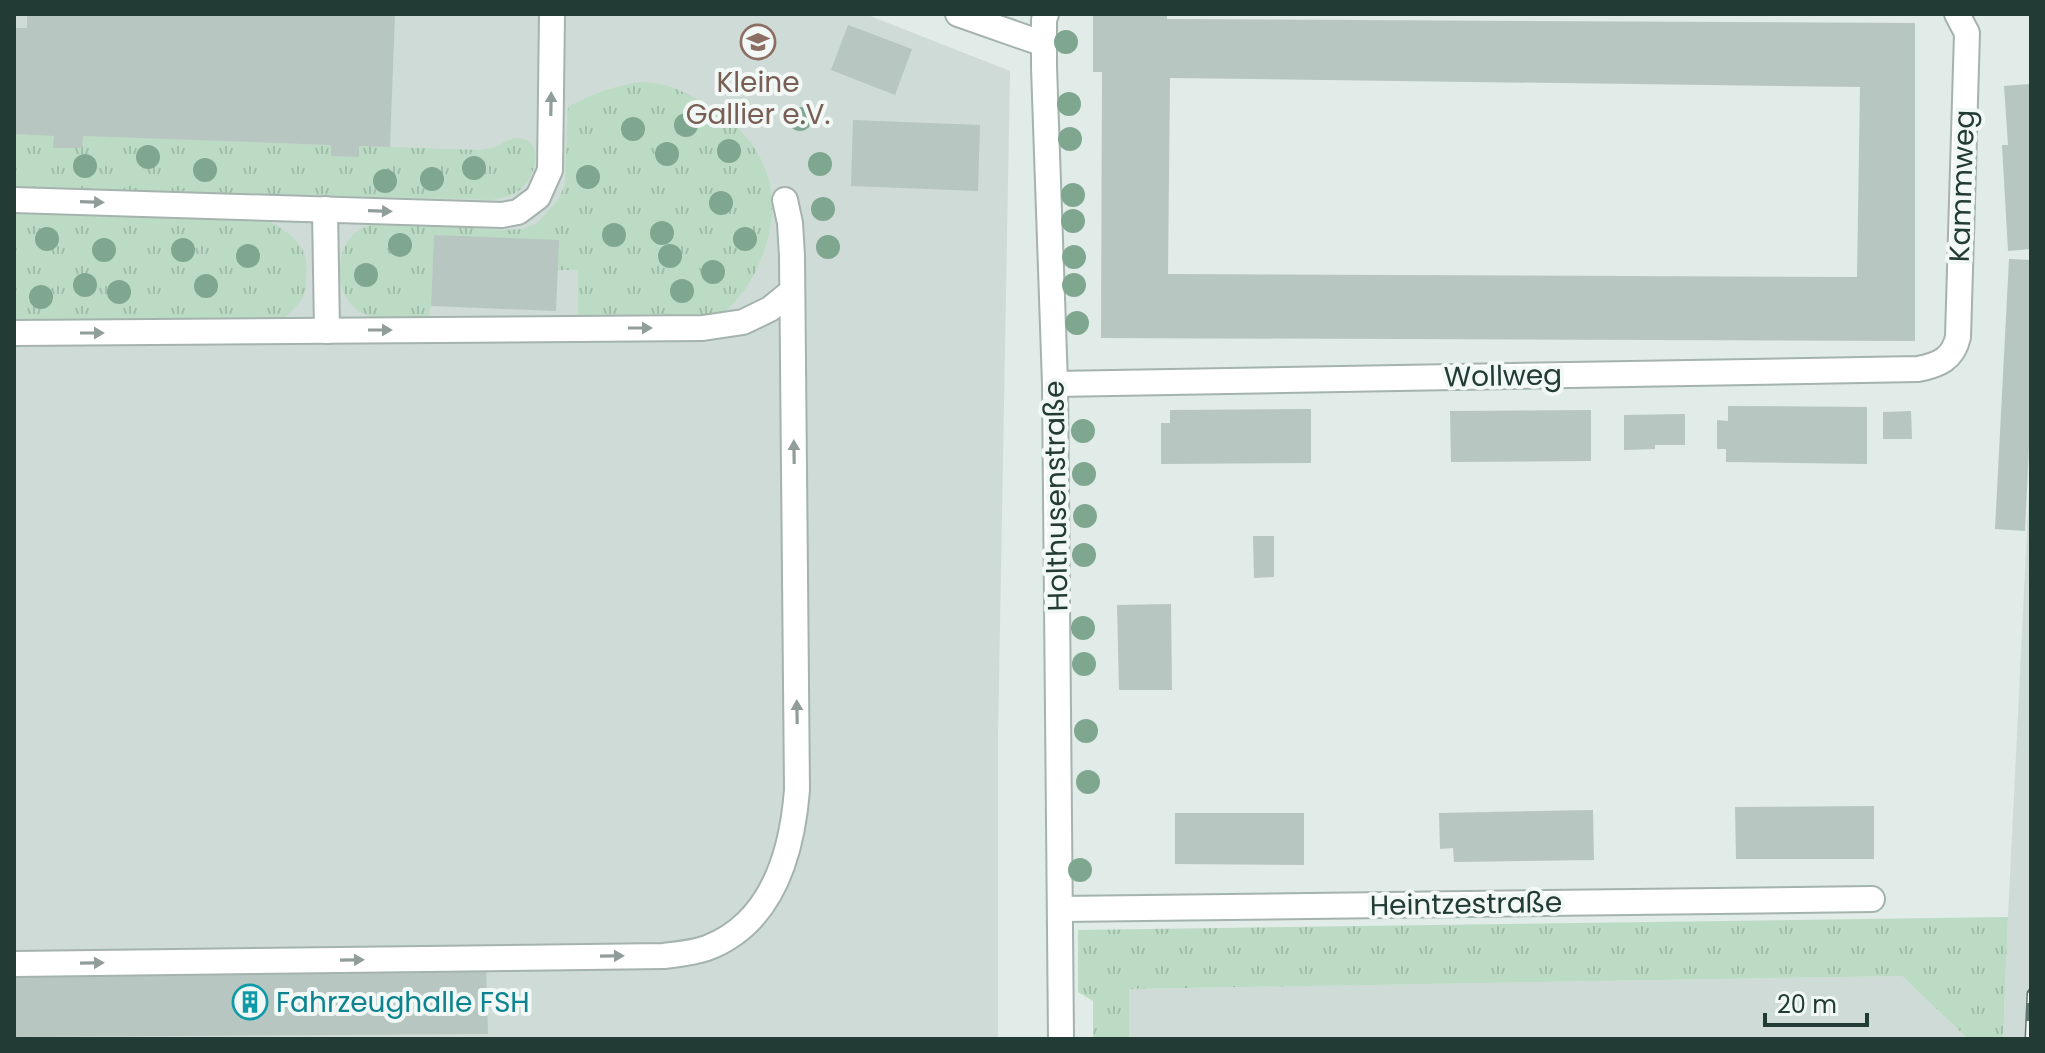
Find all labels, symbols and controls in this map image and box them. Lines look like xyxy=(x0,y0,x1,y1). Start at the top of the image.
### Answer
school or university icon: Kleine Gallier e.V. xyxy=(739,23,777,61)
place label: Kleine Gallier e.V. xyxy=(686,63,830,134)
one-way arrow xyxy=(544,91,557,116)
street label: Kammweg xyxy=(1940,109,1984,263)
one-way arrow xyxy=(80,196,105,209)
one-way arrow xyxy=(368,204,393,217)
one-way arrow xyxy=(628,322,653,334)
one-way arrow xyxy=(368,324,393,337)
one-way arrow xyxy=(80,327,105,339)
street label: Wollweg xyxy=(1444,355,1562,397)
street label: Holthusenstraße xyxy=(1034,380,1078,612)
one-way arrow xyxy=(787,439,800,464)
one-way arrow xyxy=(790,699,803,724)
street label: Heintzestraße xyxy=(1369,883,1563,925)
one-way arrow xyxy=(600,950,625,963)
one-way arrow xyxy=(340,954,365,966)
one-way arrow xyxy=(80,957,105,969)
scale bar xyxy=(1765,977,1867,1027)
building icon: Fahrzeughalle FSH xyxy=(231,983,269,1021)
place label: Fahrzeughalle FSH xyxy=(276,983,530,1022)
text: 20 m xyxy=(1777,988,1837,1021)

